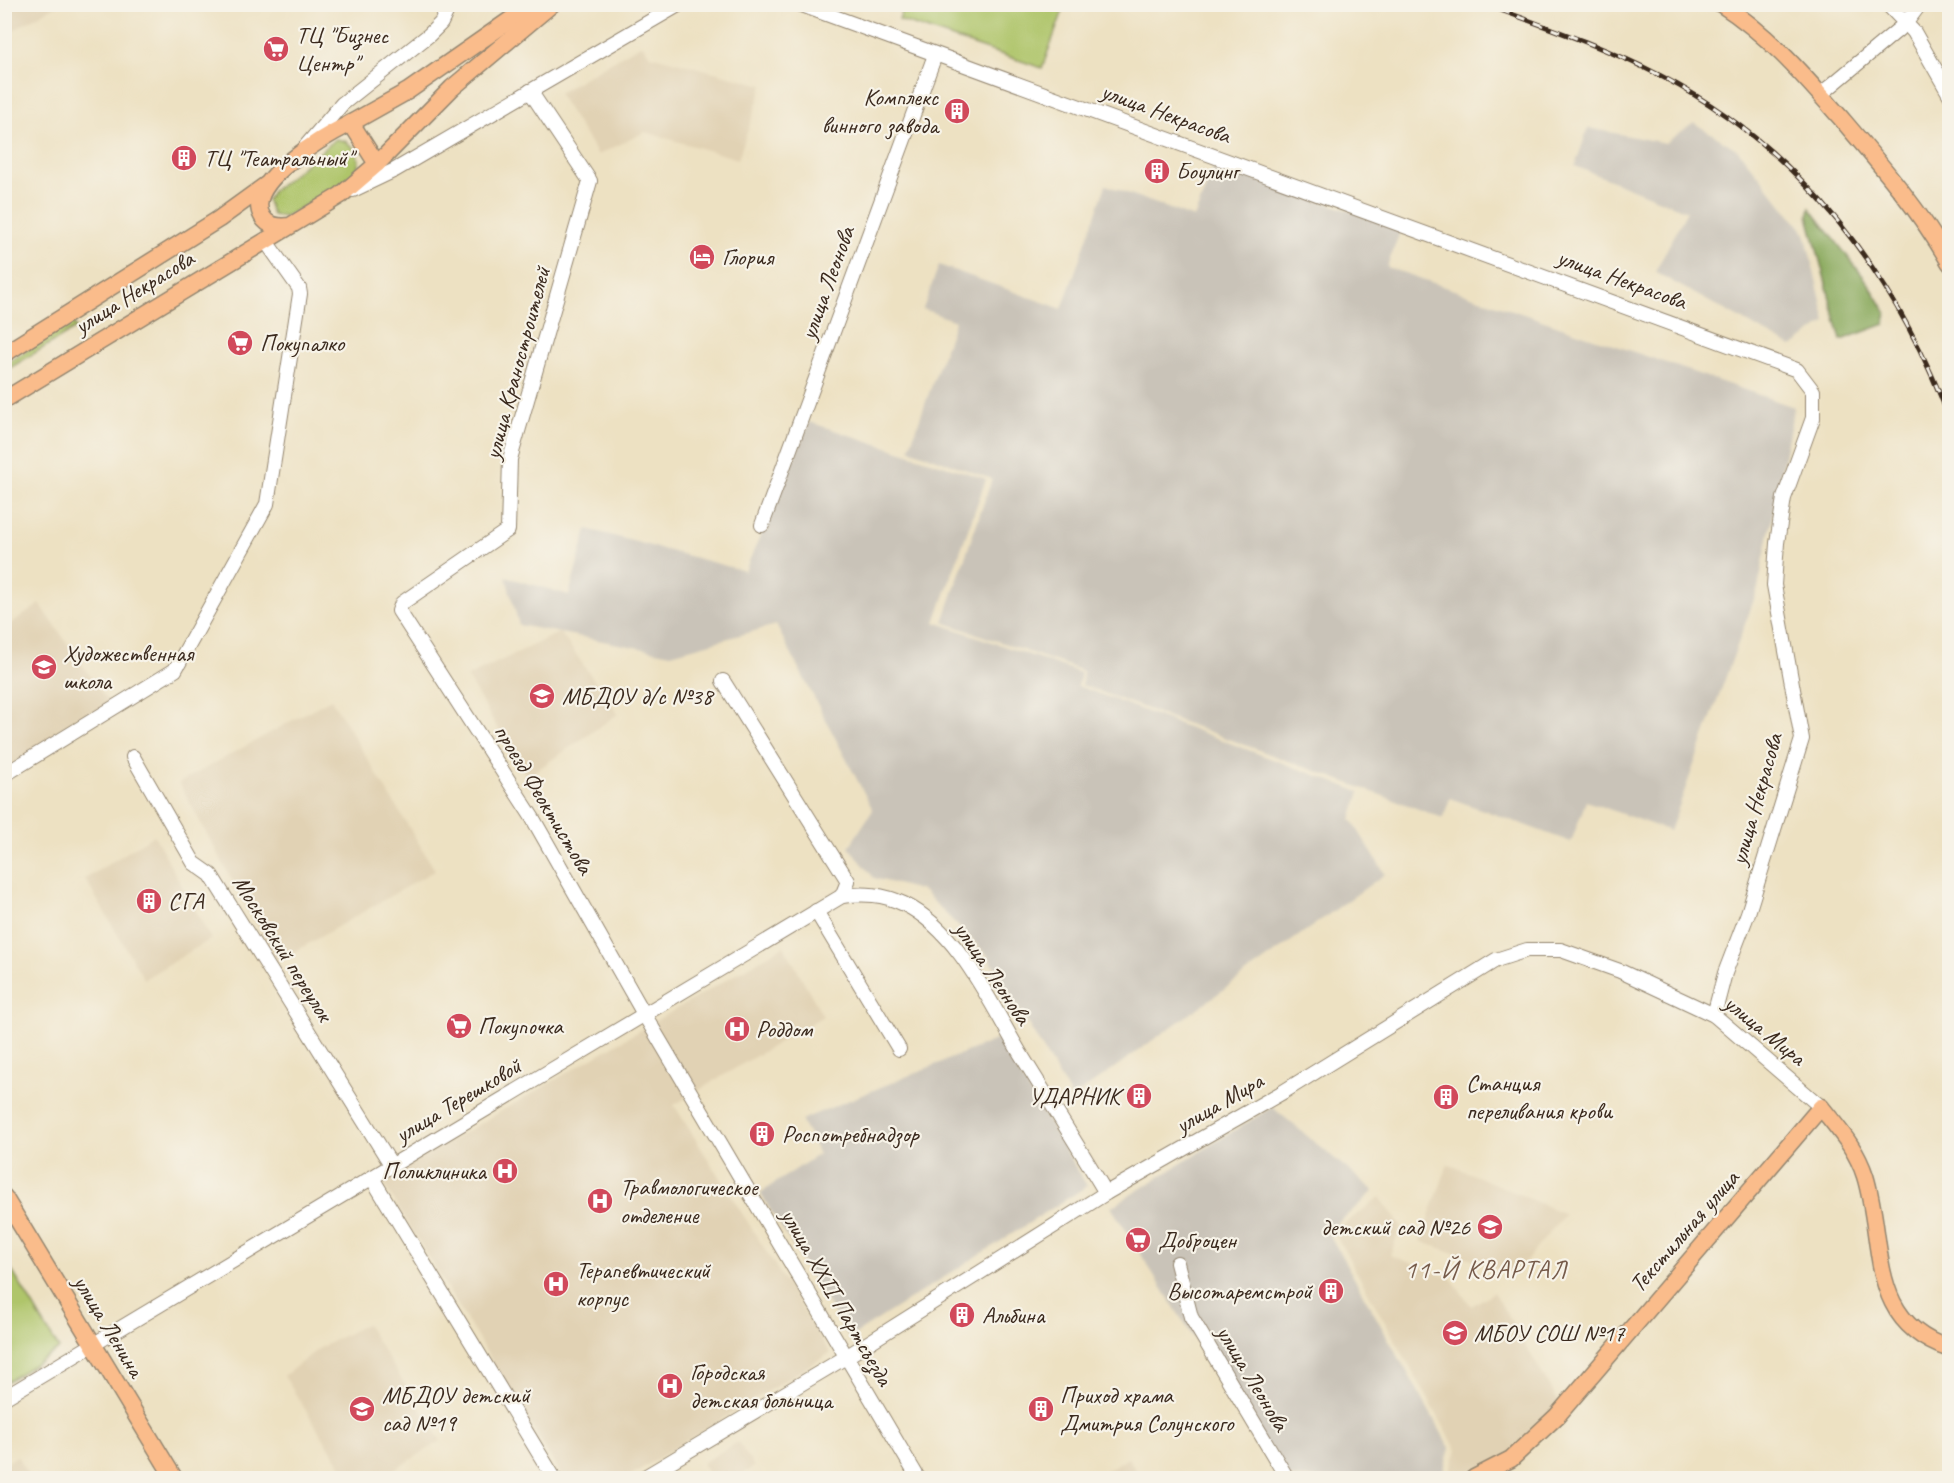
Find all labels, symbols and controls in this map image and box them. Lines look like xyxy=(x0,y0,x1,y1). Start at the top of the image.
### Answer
place label: ТЦ "Бизнес Центр" xyxy=(296,20,389,78)
supermarket icon: ТЦ "Бизнес Центр" xyxy=(261,34,291,64)
street label: улица Некрасова xyxy=(1095,75,1236,151)
place label: Комплекс винного завода xyxy=(822,82,940,140)
building icon: Комплекс винного завода xyxy=(942,96,972,126)
building icon: ТЦ "Театральный" xyxy=(169,143,199,173)
place label: ТЦ "Театральный" xyxy=(204,143,358,173)
building icon: Боулинг xyxy=(1142,156,1172,186)
place label: Боулинг xyxy=(1176,156,1242,186)
street label: улица Леонова xyxy=(792,221,862,346)
street label: улица Некрасова xyxy=(1551,241,1692,317)
hotel icon: Глория xyxy=(687,242,717,272)
place label: Глория xyxy=(722,242,775,272)
street label: улица Некрасова xyxy=(67,243,201,342)
street label: улица Краностроителей xyxy=(476,262,558,464)
supermarket icon: Покупалко xyxy=(225,328,255,358)
place label: Покупалко xyxy=(260,328,346,358)
place label: Художественная школа xyxy=(63,638,195,696)
school or university icon: Художественная школа xyxy=(29,652,59,682)
school or university icon: МБДОУ д/с №38 xyxy=(527,681,557,711)
place label: МБДОУ д/с №38 xyxy=(562,681,715,711)
street label: проезд Феоктистова xyxy=(487,718,601,881)
street label: улица Некрасова xyxy=(1722,728,1789,870)
street label: Московский переулок xyxy=(226,869,341,1029)
building icon: СГА xyxy=(134,886,164,916)
place label: СГА xyxy=(168,886,205,916)
street label: улица Леонова xyxy=(946,914,1039,1032)
street label: улица Мира xyxy=(1716,987,1813,1073)
supermarket icon: Покупочка xyxy=(444,1011,474,1041)
place label: Покупочка xyxy=(478,1011,564,1041)
hospital icon: Роддом xyxy=(722,1014,752,1044)
place label: Роддом xyxy=(756,1014,813,1044)
street label: улица Терешковой xyxy=(388,1050,528,1150)
street label: улица Мира xyxy=(1168,1065,1269,1141)
place label: Станция переливания крови xyxy=(1466,1068,1614,1126)
place label: УДАРНИК xyxy=(1029,1081,1125,1111)
building icon: УДАРНИК xyxy=(1124,1081,1154,1111)
building icon: Станция переливания крови xyxy=(1431,1082,1461,1112)
building icon: Роспотребнадзор xyxy=(747,1119,777,1149)
place label: Роспотребнадзор xyxy=(782,1119,921,1149)
place label: Поликлиника xyxy=(382,1156,487,1186)
hospital icon: Поликлиника xyxy=(490,1156,520,1186)
street label: Текстильная улица xyxy=(1623,1163,1746,1298)
place label: Травмологическое отделение xyxy=(620,1172,760,1230)
hospital icon: Травмологическое отделение xyxy=(585,1186,615,1216)
street label: улица XXII Партсъезда xyxy=(772,1201,901,1393)
place label: детский сад №26 xyxy=(1321,1212,1471,1242)
school or university icon: детский сад №26 xyxy=(1475,1212,1505,1242)
supermarket icon: Доброцен xyxy=(1123,1225,1153,1255)
place label: Доброцен xyxy=(1158,1225,1238,1255)
district label: 11-Й КВАРТАЛ xyxy=(1404,1253,1568,1286)
place label: Терапевтический корпус xyxy=(576,1255,712,1313)
street label: улица Ленина xyxy=(66,1268,152,1384)
hospital icon: Терапевтический корпус xyxy=(541,1269,571,1299)
place label: Высотаремстрой xyxy=(1167,1276,1314,1306)
building icon: Высотаремстрой xyxy=(1316,1276,1346,1306)
building icon: Альбина xyxy=(947,1300,977,1330)
place label: Альбина xyxy=(982,1300,1046,1330)
street label: улица Леонова xyxy=(1209,1318,1297,1438)
school or university icon: МБОУ СОШ №17 xyxy=(1440,1318,1470,1348)
place label: МБОУ СОШ №17 xyxy=(1474,1318,1626,1348)
place label: Городская детская больница xyxy=(690,1357,834,1415)
hospital icon: Городская детская больница xyxy=(655,1371,685,1401)
place label: МБДОУ детский сад №19 xyxy=(382,1380,532,1438)
place label: Приход храма Дмитрия Солунского xyxy=(1060,1380,1235,1438)
school or university icon: МБДОУ детский сад №19 xyxy=(347,1394,377,1424)
building icon: Приход храма Дмитрия Солунского xyxy=(1026,1394,1056,1424)

